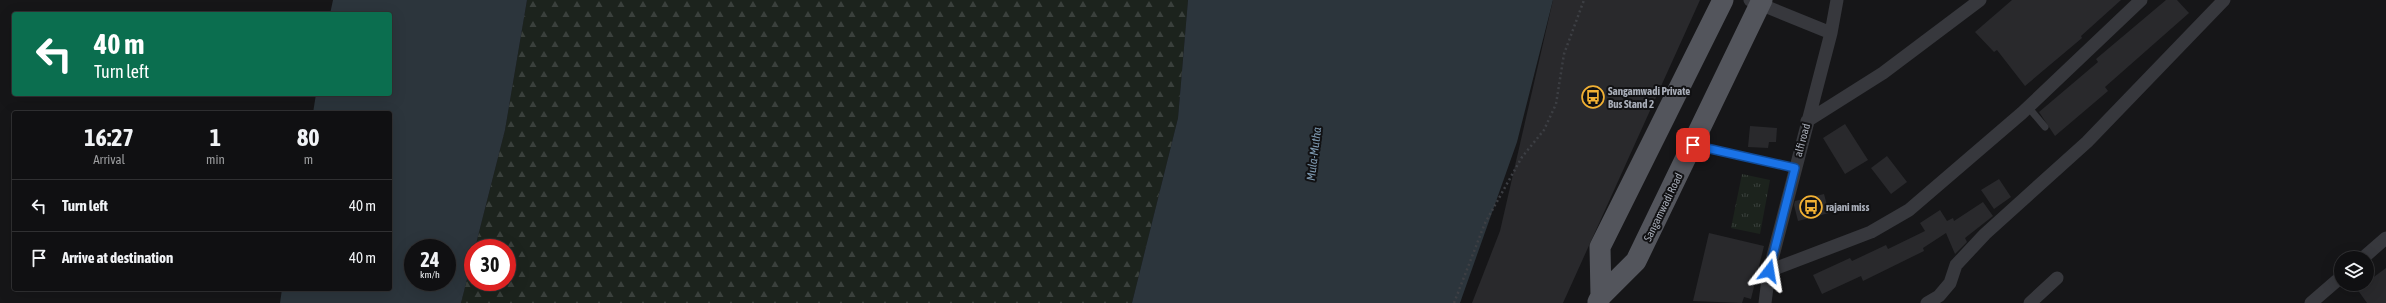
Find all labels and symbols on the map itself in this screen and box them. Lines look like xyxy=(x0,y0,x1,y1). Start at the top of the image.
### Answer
bus stop icon: Sangamwadi Private Bus Stand 2 xyxy=(1580,84,1606,110)
place label: Sangamwadi Private Bus Stand 2 xyxy=(1608,85,1690,110)
street label: alfi road xyxy=(1792,122,1812,158)
water label: Mula-Mutha xyxy=(1304,126,1324,182)
pin xyxy=(1676,128,1710,162)
street label: Sangamwadi Road xyxy=(1641,171,1685,243)
bus stop icon: rajani miss xyxy=(1798,194,1824,220)
place label: rajani miss xyxy=(1826,201,1869,213)
speed limit sign: 30 xyxy=(464,239,516,291)
position arrow xyxy=(1748,250,1790,292)

